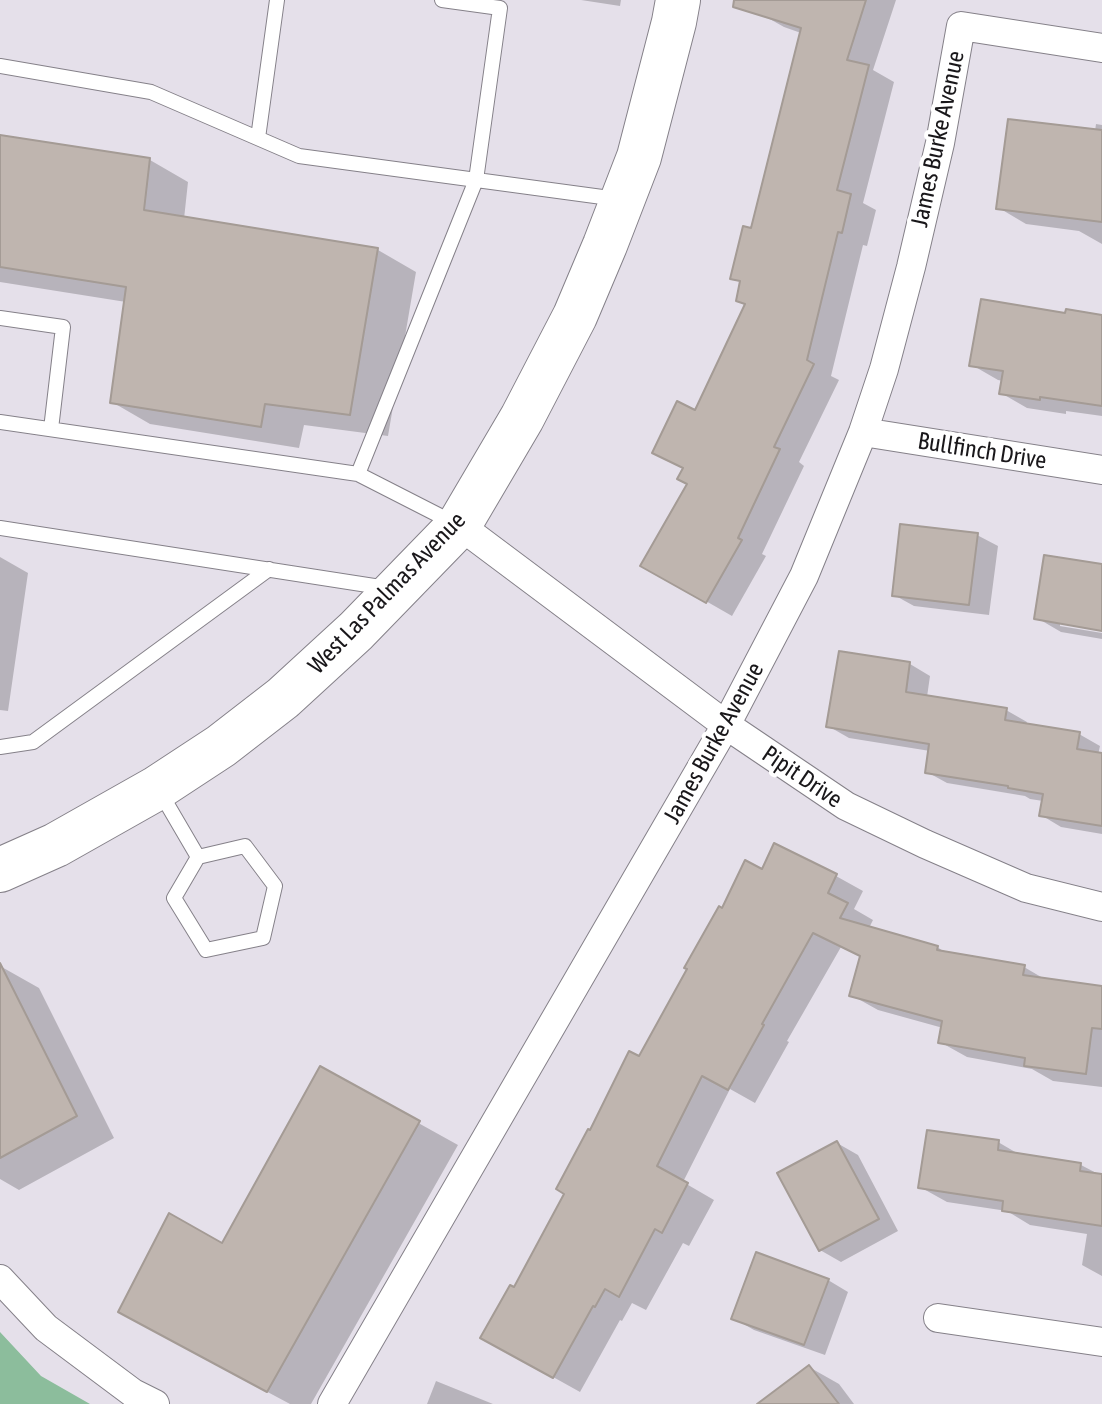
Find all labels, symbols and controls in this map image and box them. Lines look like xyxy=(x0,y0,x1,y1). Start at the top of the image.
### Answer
street label: James Burke Avenue xyxy=(905,48,971,230)
street label: Bullfinch Drive xyxy=(916,427,1048,475)
street label: West Las Palmas Avenue xyxy=(302,506,472,680)
street label: James Burke Avenue xyxy=(658,658,770,828)
street label: Pipit Drive xyxy=(756,740,848,814)

